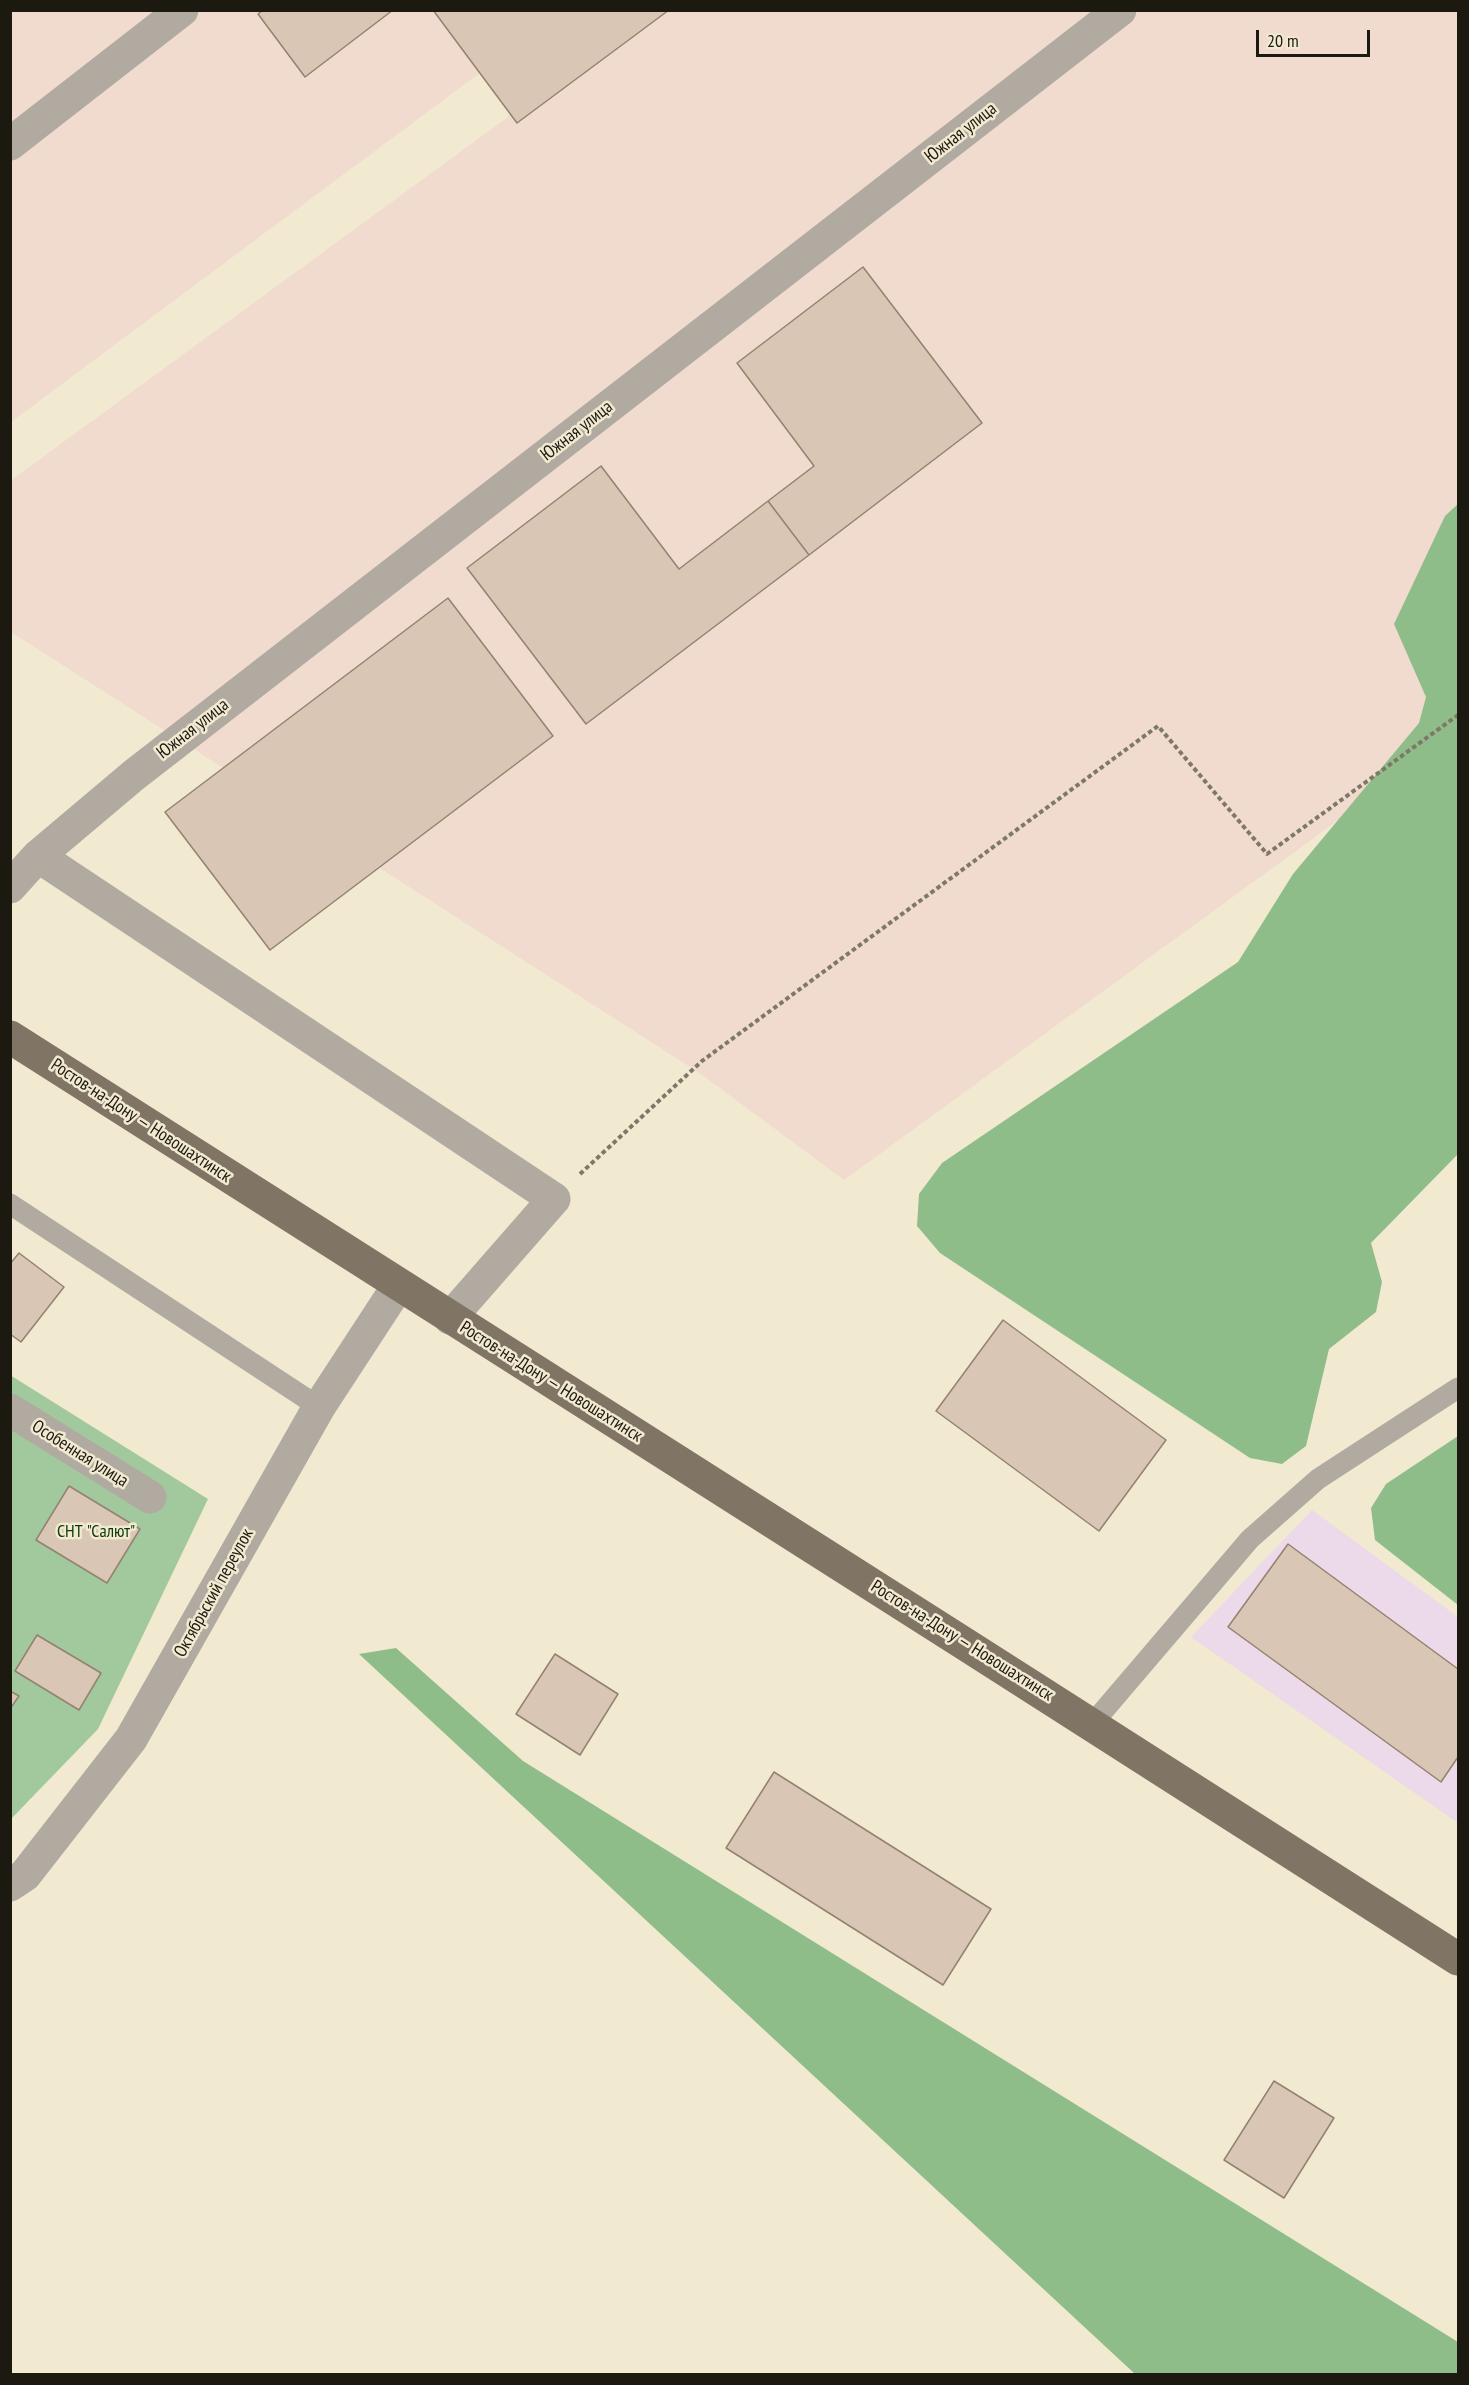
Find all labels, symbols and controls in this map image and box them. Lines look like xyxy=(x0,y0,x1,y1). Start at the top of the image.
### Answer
scale bar xyxy=(1259,18,1373,56)
text: 20 m xyxy=(1267,29,1299,52)
street label: Южная улица xyxy=(921,98,1001,168)
street label: Южная улица xyxy=(537,396,617,466)
street label: Южная улица xyxy=(153,694,233,764)
street label: Ростов-на-Дону — Новошахтинск xyxy=(47,1054,235,1188)
street label: Ростов-на-Дону — Новошахтинск xyxy=(456,1317,646,1447)
street label: Особенная улица xyxy=(28,1416,132,1492)
park label: СНТ "Салют" xyxy=(57,1521,135,1543)
street label: Октябрьский переулок xyxy=(170,1525,258,1661)
street label: Ростов-на-Дону — Новошахтинск xyxy=(867,1576,1057,1706)

